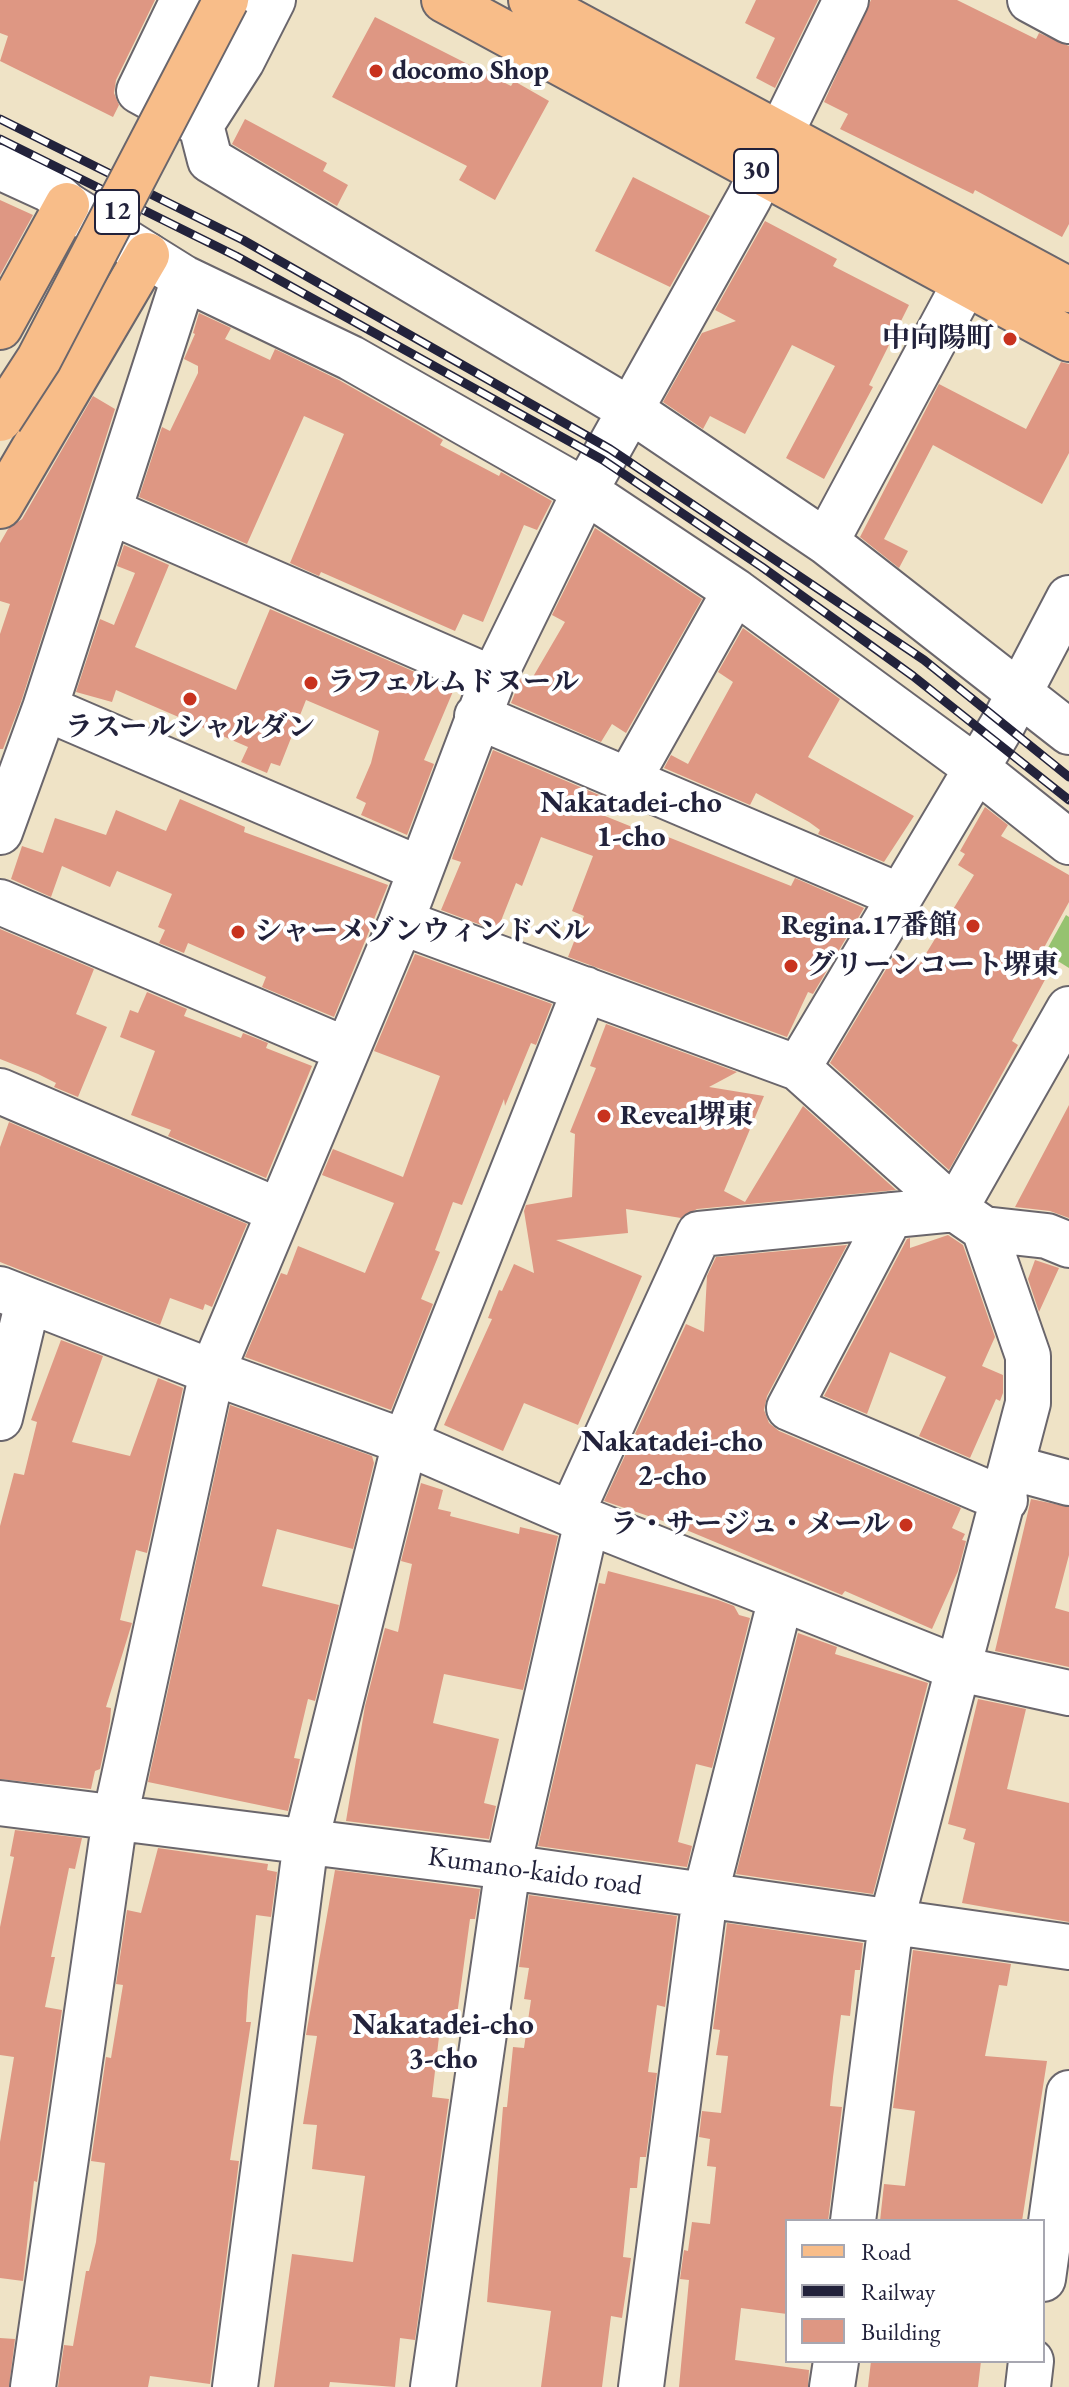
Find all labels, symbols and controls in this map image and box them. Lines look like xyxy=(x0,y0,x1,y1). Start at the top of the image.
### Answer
place label: docomo Shop xyxy=(392,54,549,88)
marker: docomo Shop xyxy=(367,62,385,80)
road number: 30 xyxy=(734,149,778,193)
road number: 12 xyxy=(95,190,139,234)
place label: 中向陽町 xyxy=(882,322,994,356)
marker: 中向陽町 xyxy=(1001,330,1019,348)
place label: ラフェルムドヌール xyxy=(327,666,579,700)
marker: ラフェルムドヌール xyxy=(302,674,320,692)
marker: ラスールシャルダン xyxy=(181,690,199,708)
place label: ラスールシャルダン xyxy=(65,711,315,745)
district label: Nakatadei-cho 1-cho xyxy=(540,786,722,856)
place label: Regina.17番館 xyxy=(781,909,957,943)
place label: シャーメゾンウィンドベル xyxy=(254,915,590,949)
marker: Regina.17番館 xyxy=(964,917,982,935)
marker: シャーメゾンウィンドベル xyxy=(229,923,247,941)
place label: グリーンコート堺東 xyxy=(807,949,1059,983)
marker: グリーンコート堺東 xyxy=(782,957,800,975)
place label: Reveal堺東 xyxy=(620,1099,754,1133)
marker: Reveal堺東 xyxy=(595,1107,613,1125)
district label: Nakatadei-cho 2-cho xyxy=(581,1425,763,1496)
place label: ラ・サージュ・メール xyxy=(610,1508,890,1542)
marker: ラ・サージュ・メール xyxy=(897,1516,915,1534)
street label: Kumano-kaido road xyxy=(426,1840,644,1904)
district label: Nakatadei-cho 3-cho xyxy=(352,2008,534,2078)
legend xyxy=(785,2219,1045,2363)
text: Road xyxy=(861,2236,911,2267)
text: Railway xyxy=(861,2276,935,2307)
text: Building xyxy=(861,2316,941,2347)

